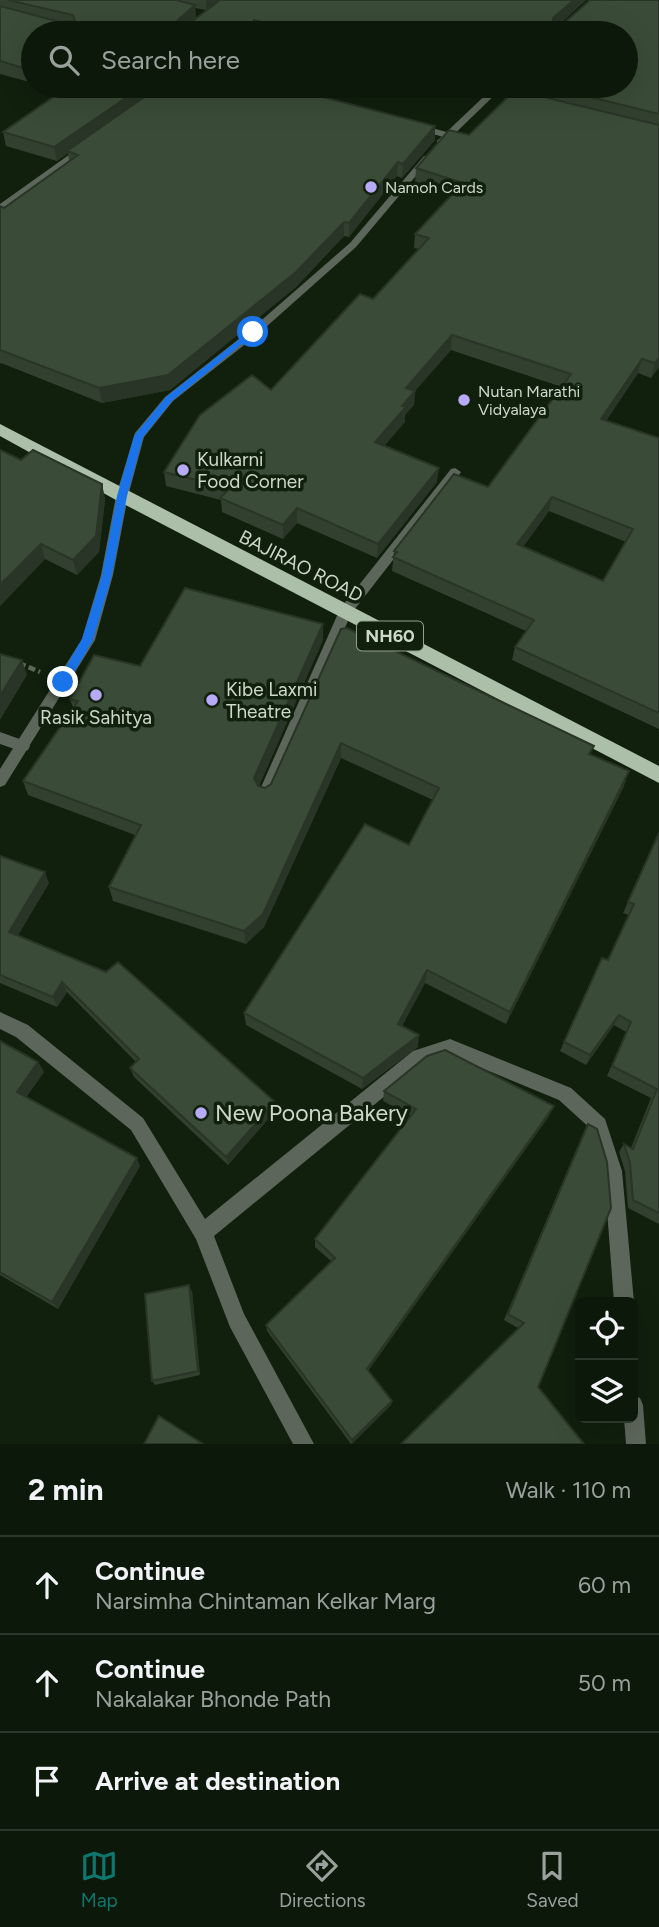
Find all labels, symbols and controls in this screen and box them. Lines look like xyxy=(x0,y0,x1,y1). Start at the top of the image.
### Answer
search box xyxy=(21,21,638,98)
icon: search xyxy=(45,41,83,79)
text: Search here xyxy=(101,44,240,76)
place label: Namoh Cards xyxy=(385,178,483,197)
marker: Namoh Cards xyxy=(363,179,379,195)
route start xyxy=(237,316,268,347)
place label: Nutan Marathi Vidyalaya xyxy=(478,382,580,419)
marker: Nutan Marathi Vidyalaya xyxy=(456,392,472,408)
place label: Kulkarni Food Corner xyxy=(197,448,304,493)
marker: Kulkarni Food Corner xyxy=(175,462,191,478)
street label: BAJIRAO ROAD xyxy=(235,525,367,607)
road number: NH60 xyxy=(357,622,423,650)
route end xyxy=(47,666,78,697)
place label: Kibe Laxmi Theatre xyxy=(226,678,317,723)
marker: Rasik Sahitya xyxy=(88,687,104,703)
marker: Kibe Laxmi Theatre xyxy=(204,692,220,708)
place label: Rasik Sahitya xyxy=(40,706,152,729)
place label: New Poona Bakery xyxy=(215,1099,408,1127)
marker: New Poona Bakery xyxy=(193,1105,209,1121)
map controls xyxy=(575,1297,638,1423)
button: locate xyxy=(575,1297,638,1360)
button: layers xyxy=(575,1360,638,1423)
text: 2 min xyxy=(28,1471,104,1508)
text: Walk · 110 m xyxy=(506,1476,631,1504)
text: Continue xyxy=(95,1555,205,1587)
icon: ahead xyxy=(28,1566,66,1604)
text: 60 m xyxy=(578,1571,631,1599)
text: Narsimha Chintaman Kelkar Marg xyxy=(95,1587,436,1615)
text: Continue xyxy=(95,1653,205,1685)
icon: ahead xyxy=(28,1664,66,1702)
text: 50 m xyxy=(578,1669,631,1697)
text: Nakalakar Bhonde Path xyxy=(95,1685,331,1713)
icon: arrive xyxy=(28,1762,66,1800)
text: Arrive at destination xyxy=(95,1765,340,1797)
tab: Map xyxy=(80,1847,118,1912)
tab: Directions xyxy=(279,1847,366,1912)
tab: Saved xyxy=(526,1847,579,1912)

